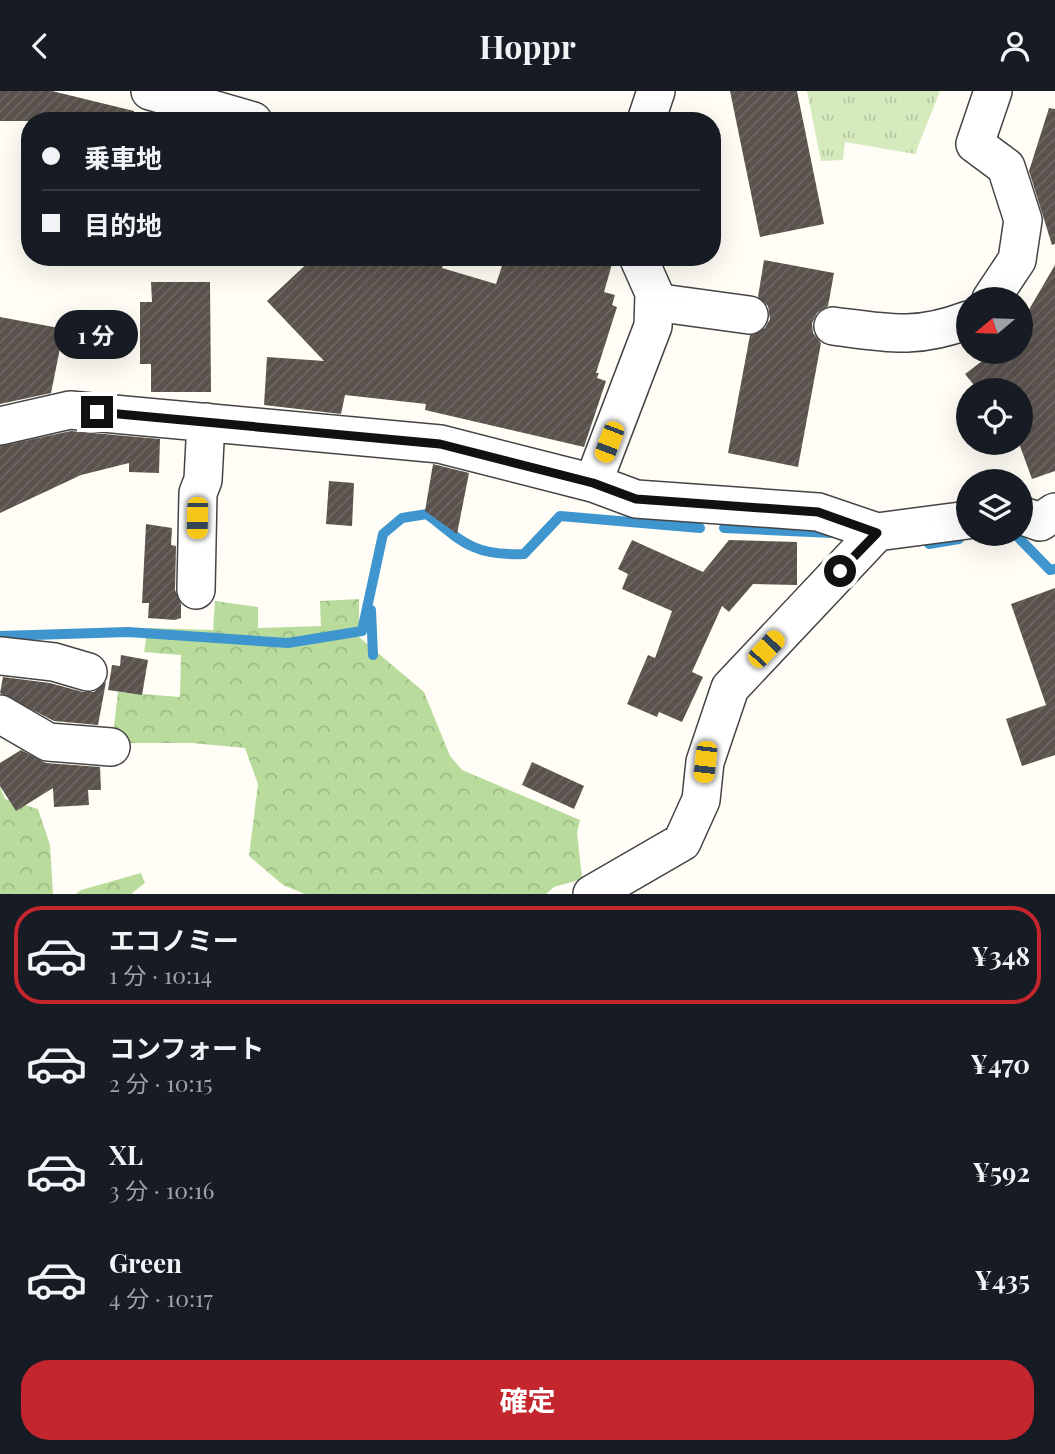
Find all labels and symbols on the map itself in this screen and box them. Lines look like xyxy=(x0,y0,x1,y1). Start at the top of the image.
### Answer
north arrow xyxy=(956,287,1032,364)
callout: 1 分 xyxy=(55,310,139,359)
route end xyxy=(81,396,113,428)
car xyxy=(592,419,627,465)
car xyxy=(187,497,208,539)
route start xyxy=(824,555,856,587)
car xyxy=(744,626,789,672)
car xyxy=(693,740,718,784)

